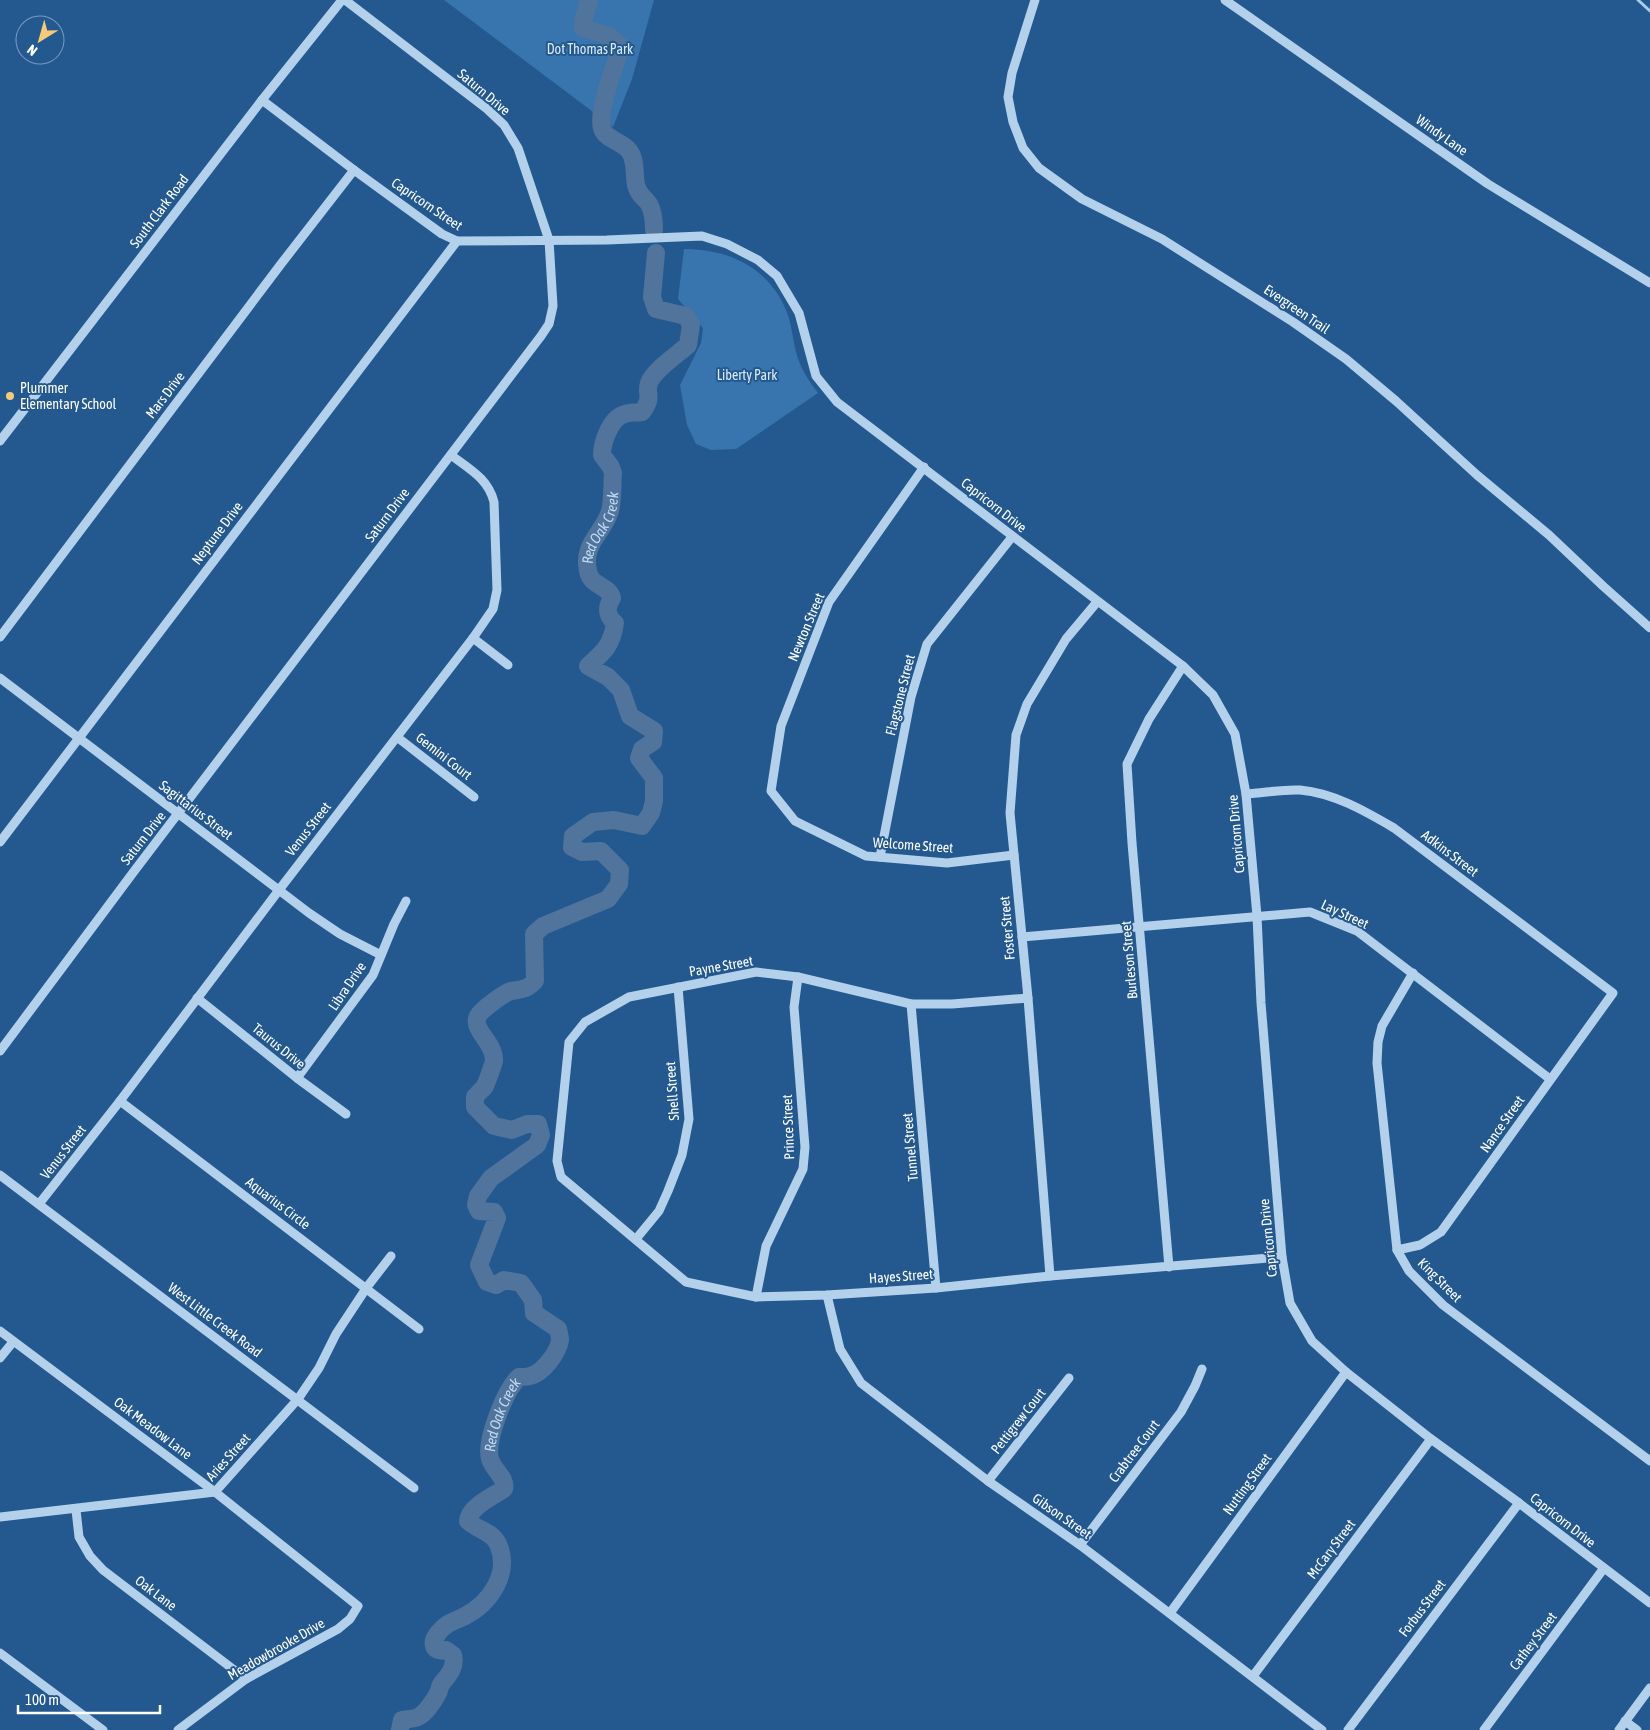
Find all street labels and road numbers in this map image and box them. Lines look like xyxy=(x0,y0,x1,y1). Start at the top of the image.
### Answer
street label: Saturn Drive xyxy=(455,66,513,118)
street label: Windy Lane xyxy=(1413,111,1471,159)
street label: South Clark Road xyxy=(126,171,192,251)
street label: Capricorn Street xyxy=(388,174,466,234)
street label: Evergreen Trail xyxy=(1261,281,1333,337)
street label: Mars Drive xyxy=(142,369,188,421)
street label: Capricorn Drive xyxy=(958,475,1030,535)
street label: Saturn Drive xyxy=(362,485,412,545)
street label: Neptune Drive xyxy=(188,499,246,567)
street label: Newton Street xyxy=(784,590,828,664)
street label: Flagstone Street xyxy=(882,653,918,737)
street label: Gemini Court xyxy=(413,729,475,783)
street label: Sagittarius Street xyxy=(156,777,236,843)
street label: Capricorn Drive xyxy=(1225,794,1247,874)
street label: Venus Street xyxy=(282,799,334,859)
street label: Saturn Drive xyxy=(117,808,169,868)
street label: Adkins Street xyxy=(1418,827,1482,879)
street label: Welcome Street xyxy=(872,834,954,856)
street label: Foster Street xyxy=(996,895,1018,961)
street label: Lay Street xyxy=(1319,896,1371,932)
street label: Burleson Street xyxy=(1118,920,1140,1000)
street label: Payne Street xyxy=(688,953,754,979)
street label: Libra Drive xyxy=(325,959,369,1013)
street label: Taurus Drive xyxy=(249,1020,309,1072)
street label: Shell Street xyxy=(662,1061,682,1121)
street label: Nance Street xyxy=(1477,1092,1527,1156)
street label: Prince Street xyxy=(779,1094,797,1160)
street label: Tunnel Street xyxy=(899,1112,921,1182)
street label: Venus Street xyxy=(37,1122,89,1182)
street label: Aquarius Circle xyxy=(243,1174,313,1232)
street label: Capricorn Drive xyxy=(1256,1198,1280,1278)
street label: King Street xyxy=(1415,1255,1465,1305)
street label: Hayes Street xyxy=(868,1266,934,1286)
street label: West Little Creek Road xyxy=(165,1279,265,1361)
street label: Pettigrew Court xyxy=(987,1385,1049,1457)
street label: Oak Meadow Lane xyxy=(111,1393,195,1463)
street label: Crabtree Court xyxy=(1105,1417,1163,1485)
street label: Aries Street xyxy=(203,1430,253,1484)
street label: Nutting Street xyxy=(1219,1450,1275,1518)
street label: Gibson Street xyxy=(1029,1490,1095,1542)
street label: Capricorn Drive xyxy=(1527,1490,1599,1550)
street label: McCary Street xyxy=(1304,1516,1358,1582)
street label: Oak Lane xyxy=(132,1572,180,1614)
street label: Forbus Street xyxy=(1395,1576,1449,1640)
street label: Cathey Street xyxy=(1506,1609,1560,1673)
street label: Meadowbrooke Drive xyxy=(225,1615,327,1683)

